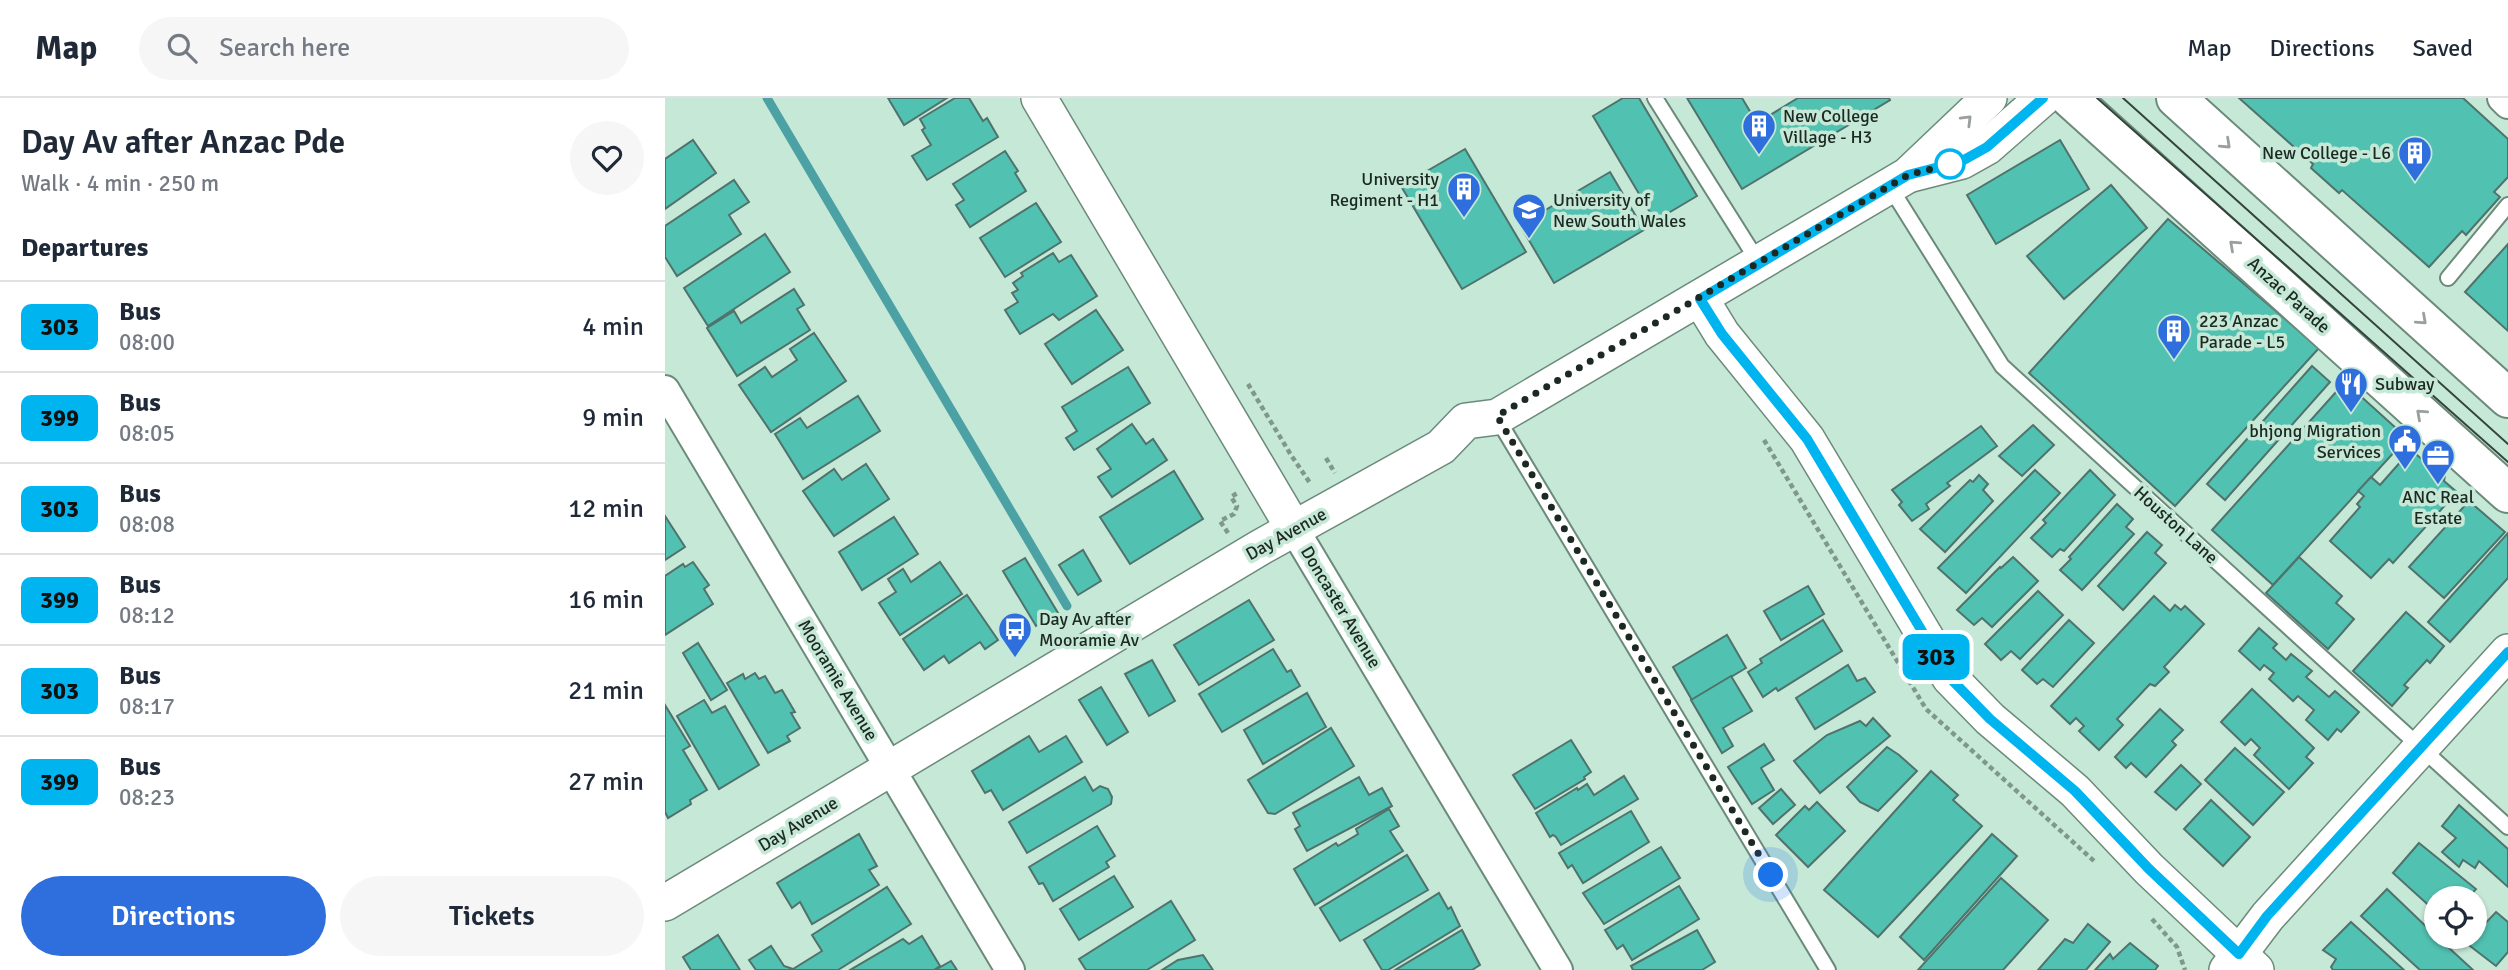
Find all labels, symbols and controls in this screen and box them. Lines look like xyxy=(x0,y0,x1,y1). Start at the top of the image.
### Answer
search box xyxy=(139,17,629,80)
text: Map xyxy=(35,28,97,69)
icon: search xyxy=(163,29,201,67)
text: Search here xyxy=(219,32,350,64)
text: Map xyxy=(2187,33,2232,63)
text: Directions xyxy=(2270,33,2375,63)
text: Saved xyxy=(2413,33,2473,63)
place label: New College Village - H3 xyxy=(1783,105,1879,148)
building icon: New College Village - H3 xyxy=(1740,107,1778,156)
one-way arrow xyxy=(1959,116,1972,129)
button: heart xyxy=(570,121,644,195)
text: Day Av after Anzac Pde xyxy=(21,122,345,163)
building icon: New College - L6 xyxy=(2396,134,2434,183)
one-way arrow xyxy=(2218,136,2231,149)
place label: New College - L6 xyxy=(2262,142,2391,164)
unlabelled marker xyxy=(1935,149,1965,179)
place label: University Regiment - H1 xyxy=(1330,168,1440,211)
text: Walk · 4 min · 250 m xyxy=(21,169,219,198)
building icon: University Regiment - H1 xyxy=(1445,170,1483,219)
place label: University of New South Wales xyxy=(1553,189,1686,232)
school or university icon: University of New South Wales xyxy=(1510,191,1548,240)
text: Departures xyxy=(21,232,148,264)
one-way arrow xyxy=(2229,241,2242,254)
street label: Anzac Parade xyxy=(2243,252,2335,338)
text: Bus xyxy=(119,296,161,328)
place label: 223 Anzac Parade - L5 xyxy=(2199,310,2285,353)
text: 4 min xyxy=(582,311,644,343)
text: 303 xyxy=(40,312,79,342)
building icon: 223 Anzac Parade - L5 xyxy=(2155,312,2193,361)
one-way arrow xyxy=(2414,312,2427,324)
text: 08:00 xyxy=(119,328,175,357)
restaurant icon: Subway xyxy=(2332,365,2370,414)
place label: Subway xyxy=(2375,373,2435,395)
text: Bus xyxy=(119,387,161,419)
text: 9 min xyxy=(582,402,644,434)
text: 399 xyxy=(40,403,79,433)
one-way arrow xyxy=(2416,410,2429,422)
text: 08:05 xyxy=(119,419,175,448)
place label: bhjong Migration Services xyxy=(2249,420,2381,463)
public building icon: bhjong Migration Services xyxy=(2386,422,2424,471)
office icon: ANC Real Estate xyxy=(2419,437,2457,486)
text: Bus xyxy=(119,478,161,510)
street label: Houston Lane xyxy=(2129,481,2223,569)
place label: ANC Real Estate xyxy=(2402,486,2474,529)
text: 12 min xyxy=(568,493,644,525)
text: 303 xyxy=(40,494,79,524)
street label: Day Avenue xyxy=(1242,503,1330,565)
text: 08:08 xyxy=(119,510,175,539)
street label: Doncaster Avenue xyxy=(1296,542,1386,672)
text: Bus xyxy=(119,569,161,601)
text: 16 min xyxy=(568,584,644,616)
text: 399 xyxy=(40,585,79,615)
text: 08:12 xyxy=(119,601,175,630)
place label: Day Av after Mooramie Av xyxy=(1039,608,1140,651)
bus stop icon: Day Av after Mooramie Av xyxy=(996,610,1034,659)
street label: Mooramie Avenue xyxy=(793,615,883,745)
line badge: 303 xyxy=(1896,634,1976,680)
text: 303 xyxy=(1917,642,1955,672)
text: Bus xyxy=(119,660,161,692)
text: 21 min xyxy=(568,675,644,707)
text: 303 xyxy=(40,676,79,706)
text: 08:17 xyxy=(119,692,175,721)
text: Bus xyxy=(119,751,161,783)
text: 27 min xyxy=(568,766,644,798)
text: 399 xyxy=(40,767,79,797)
text: 08:23 xyxy=(119,783,175,812)
street label: Day Avenue xyxy=(754,792,842,856)
your location xyxy=(1753,857,1788,892)
button: Directions xyxy=(21,876,326,956)
button: Tickets xyxy=(340,876,644,956)
map controls xyxy=(2424,886,2487,949)
button: locate xyxy=(2424,886,2487,949)

